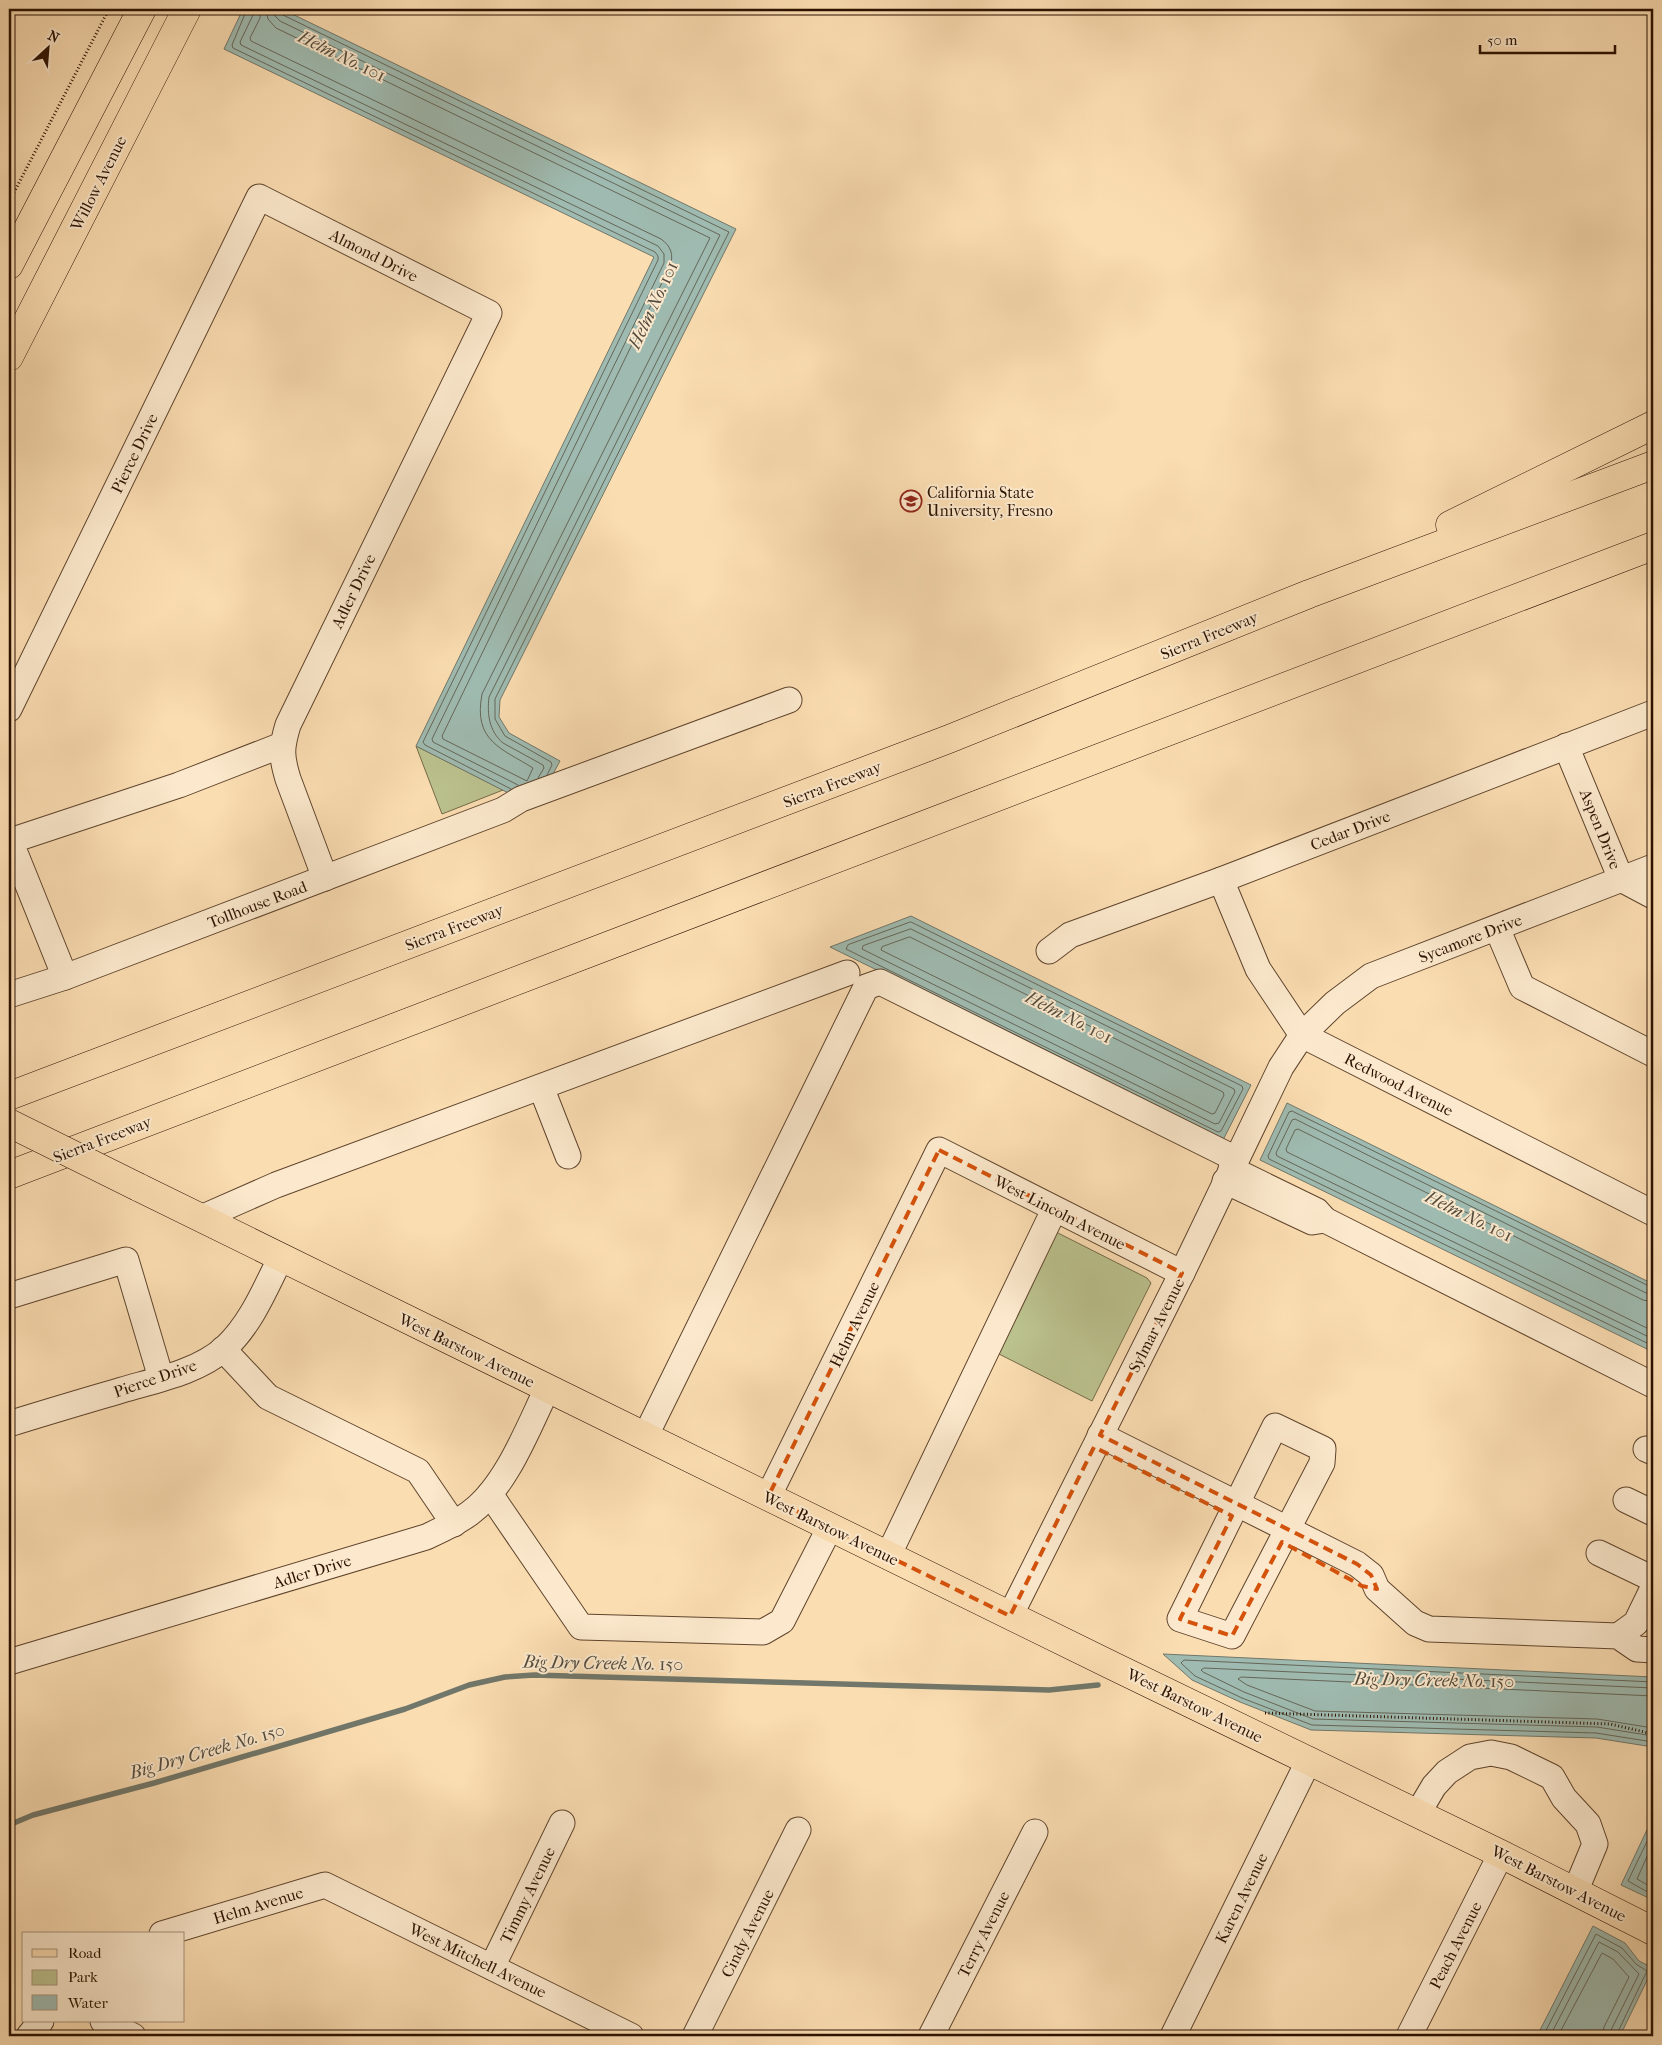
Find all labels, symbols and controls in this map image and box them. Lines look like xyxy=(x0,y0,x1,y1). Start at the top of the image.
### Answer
north arrow xyxy=(22,22,72,72)
scale bar xyxy=(1480,22,1614,54)
water label: Helm No. 101 xyxy=(294,26,389,87)
text: N xyxy=(45,27,62,47)
text: 50 m xyxy=(1487,31,1518,49)
street label: Willow Avenue xyxy=(66,133,131,235)
street label: Almond Drive xyxy=(326,225,421,286)
water label: Helm No. 101 xyxy=(624,258,683,353)
street label: Pierce Drive xyxy=(107,410,162,496)
place label: California State University, Fresno xyxy=(927,483,1053,520)
school or university icon: California State University, Fresno xyxy=(899,489,923,513)
street label: Adler Drive xyxy=(327,551,380,633)
street label: Sierra Freeway xyxy=(1158,607,1261,664)
street label: Sierra Freeway xyxy=(780,757,884,812)
street label: Aspen Drive xyxy=(1575,785,1625,872)
street label: Cedar Drive xyxy=(1308,806,1393,854)
street label: Tollhouse Road xyxy=(205,877,310,932)
street label: Sierra Freeway xyxy=(402,900,506,955)
street label: Sycamore Drive xyxy=(1416,910,1525,967)
water label: Helm No. 101 xyxy=(1021,986,1116,1048)
street label: Redwood Avenue xyxy=(1341,1049,1456,1120)
street label: Sierra Freeway xyxy=(50,1112,154,1167)
street label: West Lincoln Avenue xyxy=(990,1171,1129,1254)
water label: Helm No. 101 xyxy=(1421,1186,1516,1247)
street label: Sylmar Avenue xyxy=(1125,1275,1188,1376)
street label: Helm Avenue xyxy=(825,1278,883,1370)
street label: West Barstow Avenue xyxy=(395,1309,538,1392)
street label: Pierce Drive xyxy=(111,1355,199,1402)
street label: West Barstow Avenue xyxy=(759,1487,902,1570)
street label: Adler Drive xyxy=(270,1551,354,1593)
water label: Big Dry Creek No. 150 xyxy=(522,1652,683,1675)
street label: West Barstow Avenue xyxy=(1123,1664,1266,1747)
water label: Big Dry Creek No. 150 xyxy=(1353,1669,1514,1692)
water label: Big Dry Creek No. 150 xyxy=(126,1719,287,1784)
street label: West Barstow Avenue xyxy=(1487,1841,1629,1926)
street label: Timmy Avenue xyxy=(496,1844,559,1947)
street label: Karen Avenue xyxy=(1211,1850,1272,1947)
street label: Helm Avenue xyxy=(211,1883,306,1928)
street label: Cindy Avenue xyxy=(717,1886,778,1981)
street label: Terry Avenue xyxy=(954,1888,1013,1981)
street label: Peach Avenue xyxy=(1425,1898,1486,1992)
street label: West Mitchell Avenue xyxy=(405,1919,550,2002)
legend xyxy=(22,1932,185,2022)
text: Road xyxy=(68,1944,102,1962)
text: Park xyxy=(68,1968,98,1986)
text: Water xyxy=(67,1994,108,2012)

